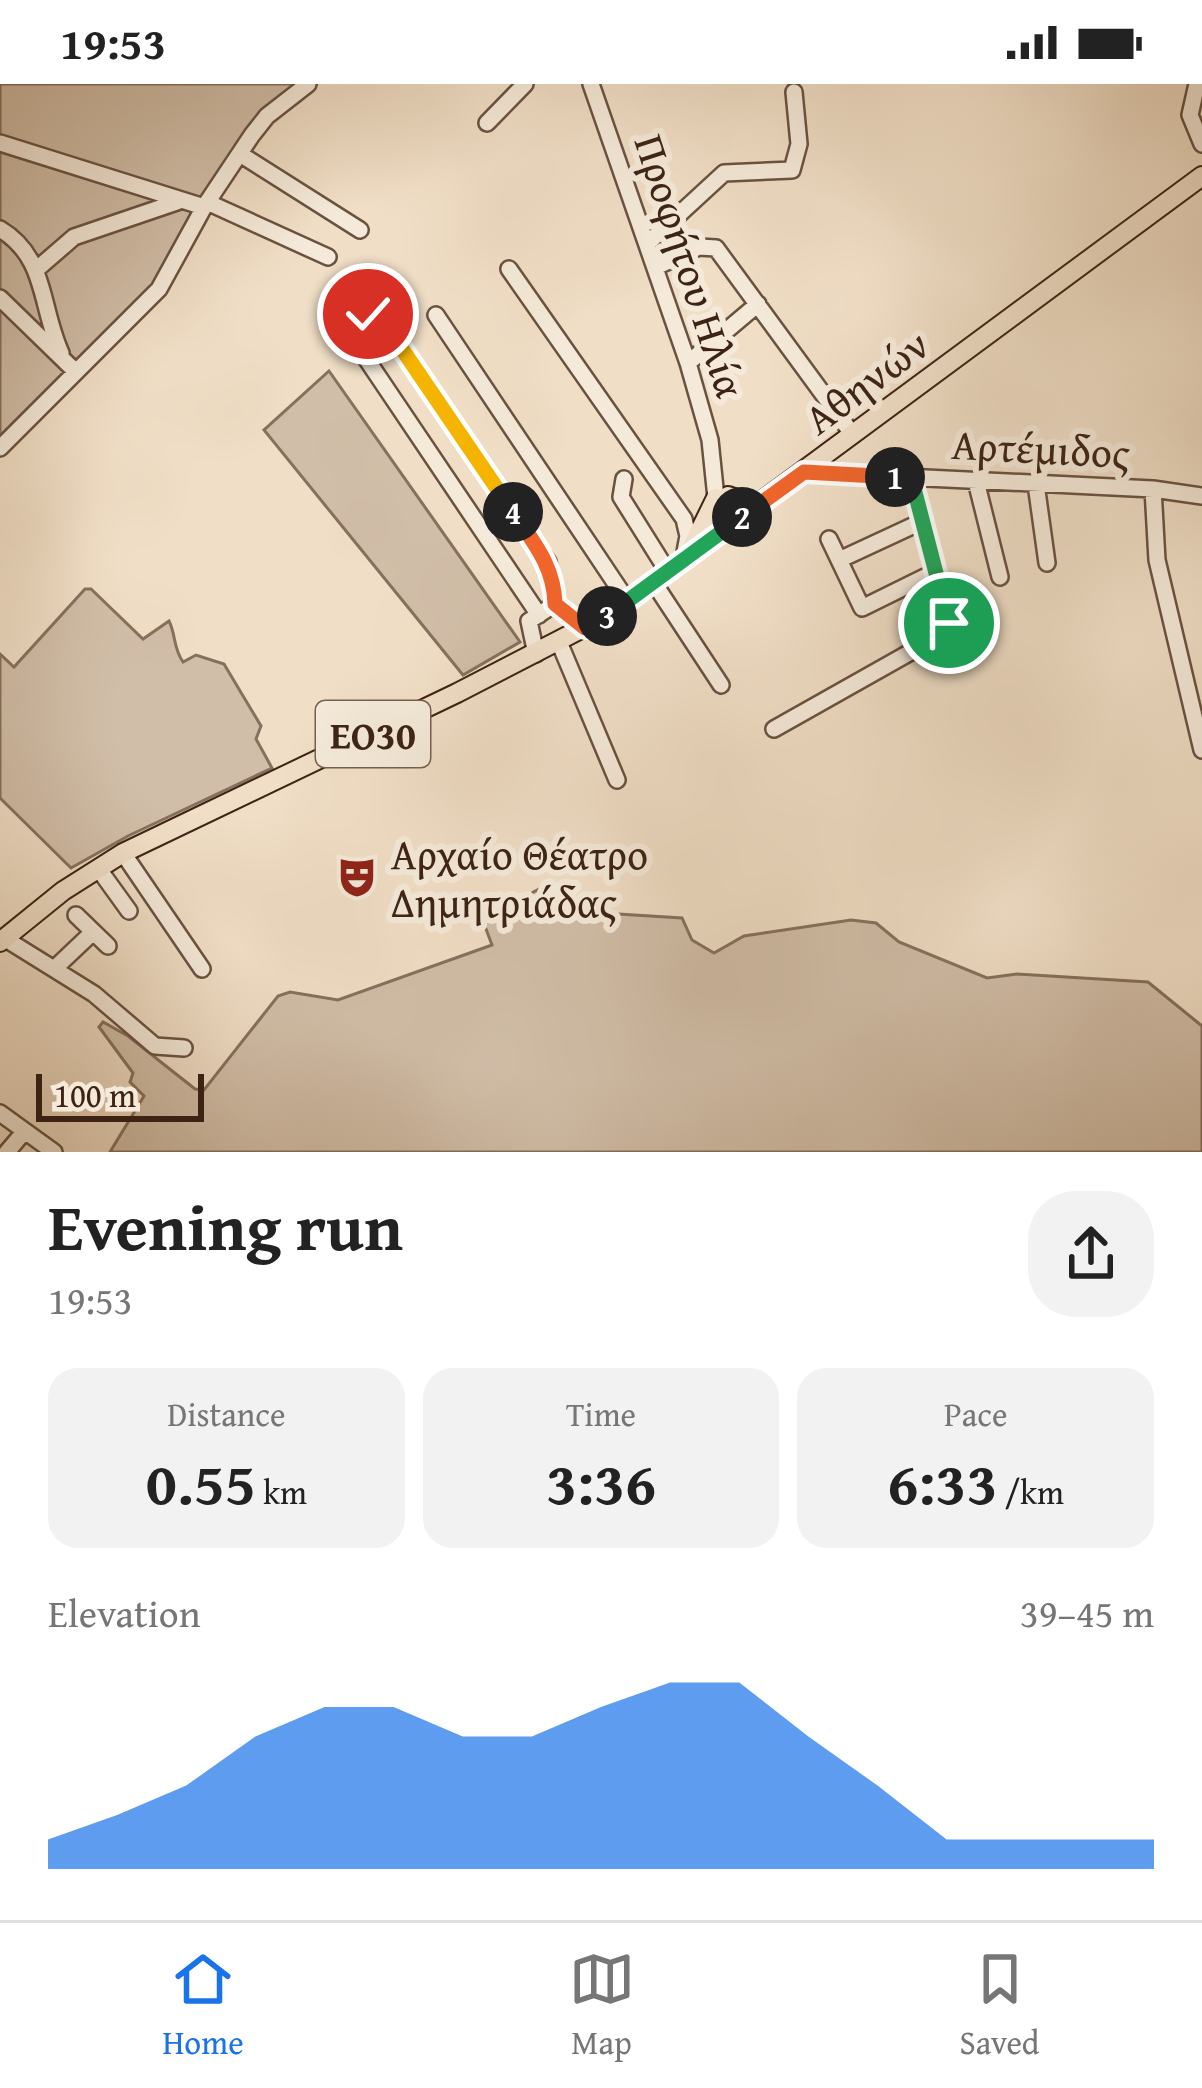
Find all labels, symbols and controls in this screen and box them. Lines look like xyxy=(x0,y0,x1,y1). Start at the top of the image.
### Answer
text: 19:53 xyxy=(60,10,166,75)
street label: Προφήτου Ηλία xyxy=(620,126,762,406)
pin xyxy=(317,263,419,365)
icon: check xyxy=(335,281,401,347)
street label: Αθηνών xyxy=(791,314,941,448)
street label: Αρτέμιδος xyxy=(950,413,1132,483)
pin: 1 xyxy=(865,447,925,507)
text: 1 xyxy=(886,453,904,501)
pin: 4 xyxy=(483,482,543,542)
pin: 2 xyxy=(712,487,772,547)
text: 4 xyxy=(504,488,522,536)
text: 2 xyxy=(733,493,751,541)
pin xyxy=(898,572,1000,674)
pin: 3 xyxy=(577,586,637,646)
icon: arrive xyxy=(916,590,982,656)
text: 3 xyxy=(598,592,616,640)
road number: ΕΟ30 xyxy=(316,701,430,767)
place label: Αρχαίο Θέατρο Δημητριάδας xyxy=(391,823,648,932)
theatre icon: Αρχαίο Θέατρο Δημητριάδας xyxy=(334,854,380,900)
scale bar xyxy=(36,1068,204,1121)
text: 100 m xyxy=(54,1071,136,1119)
text: Evening run xyxy=(48,1177,403,1274)
button: share xyxy=(1028,1191,1154,1317)
text: 19:53 xyxy=(48,1271,133,1328)
text: Distance xyxy=(167,1390,285,1438)
text: Time xyxy=(566,1390,636,1438)
text: Pace xyxy=(944,1390,1007,1438)
text: 0.55 xyxy=(146,1438,256,1526)
text: 3:36 xyxy=(546,1438,656,1526)
text: 6:33 xyxy=(887,1438,997,1526)
text: km xyxy=(256,1468,307,1516)
text: /km xyxy=(997,1468,1064,1516)
text: Elevation xyxy=(48,1584,201,1641)
text: 39–45 m xyxy=(1020,1584,1154,1641)
tab: Home xyxy=(162,1946,244,2066)
tab: Map xyxy=(569,1946,635,2066)
tab: Saved xyxy=(960,1946,1040,2066)

